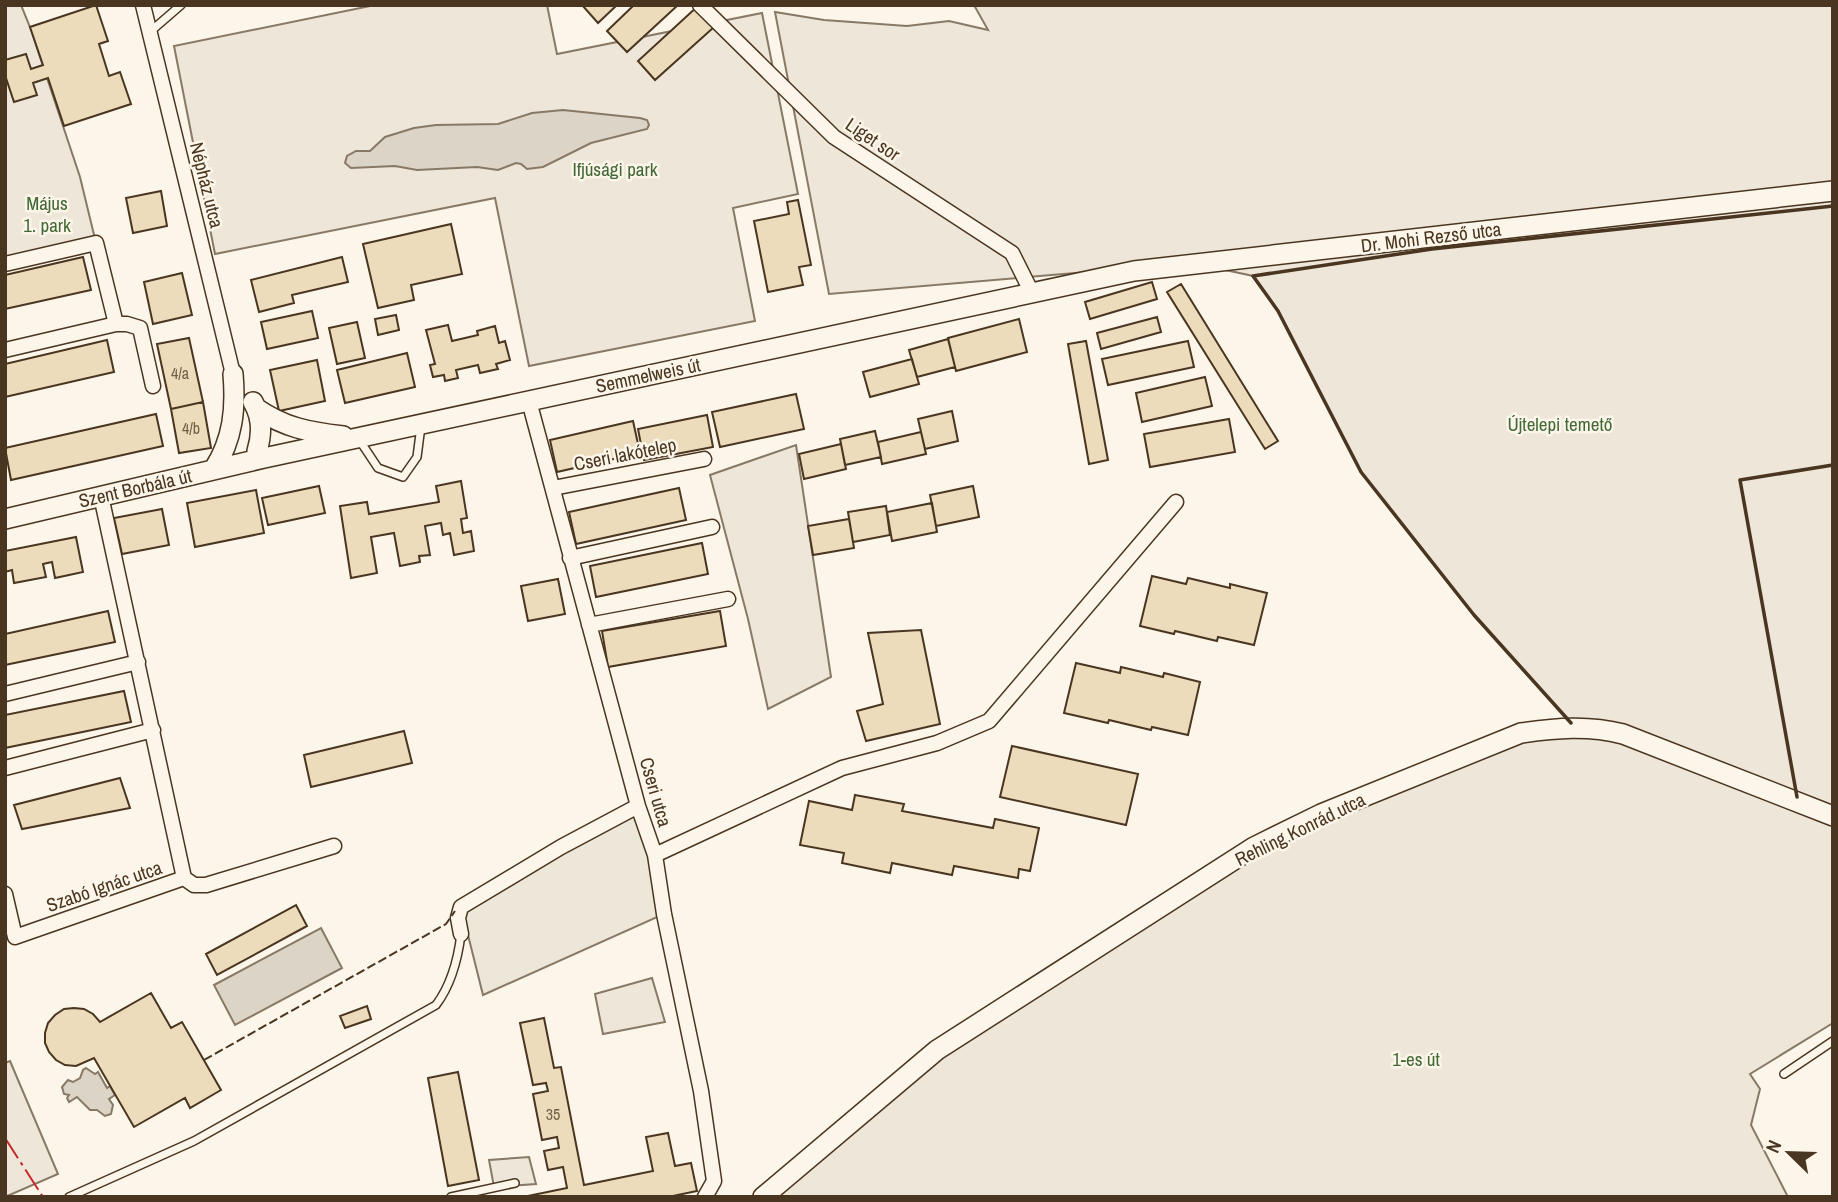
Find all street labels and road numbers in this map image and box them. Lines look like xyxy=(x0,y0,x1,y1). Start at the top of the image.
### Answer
street label: Liget sor xyxy=(841,111,906,167)
street label: Népház utca xyxy=(184,139,230,231)
street label: Dr. Mohi Rezső utca xyxy=(1359,215,1503,259)
street label: Semmelweis út xyxy=(593,351,703,399)
street label: Cseri lakótelep xyxy=(572,431,678,477)
street label: Szent Borbála út xyxy=(76,462,195,514)
street label: Cseri utca xyxy=(634,754,678,830)
street label: Rehling Konrád utca xyxy=(1230,786,1370,872)
street label: Szabó Ignác utca xyxy=(43,854,165,918)

